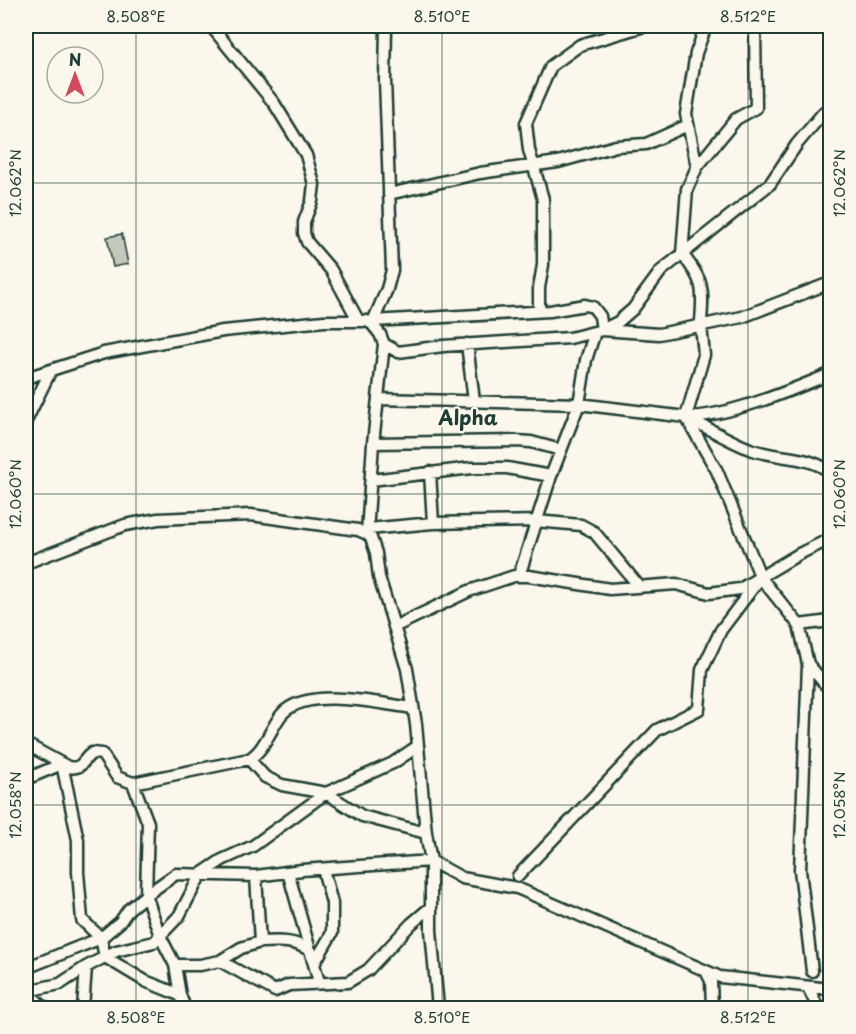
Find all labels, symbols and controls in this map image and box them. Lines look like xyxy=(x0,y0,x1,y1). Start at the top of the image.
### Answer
text: 8.508°E xyxy=(106,4,166,27)
text: 8.510°E xyxy=(414,4,470,27)
text: 8.512°E xyxy=(720,4,776,27)
north arrow xyxy=(45,45,105,105)
text: N xyxy=(69,47,81,71)
text: 12.062°N xyxy=(3,149,26,217)
text: 12.062°N xyxy=(827,149,850,217)
district label: Alpha xyxy=(437,402,498,432)
text: 12.060°N xyxy=(3,459,26,529)
text: 12.060°N xyxy=(827,459,850,529)
text: 12.058°N xyxy=(3,771,26,839)
text: 12.058°N xyxy=(827,771,850,839)
text: 8.508°E xyxy=(106,1005,166,1028)
text: 8.510°E xyxy=(414,1005,470,1028)
text: 8.512°E xyxy=(720,1005,776,1028)

